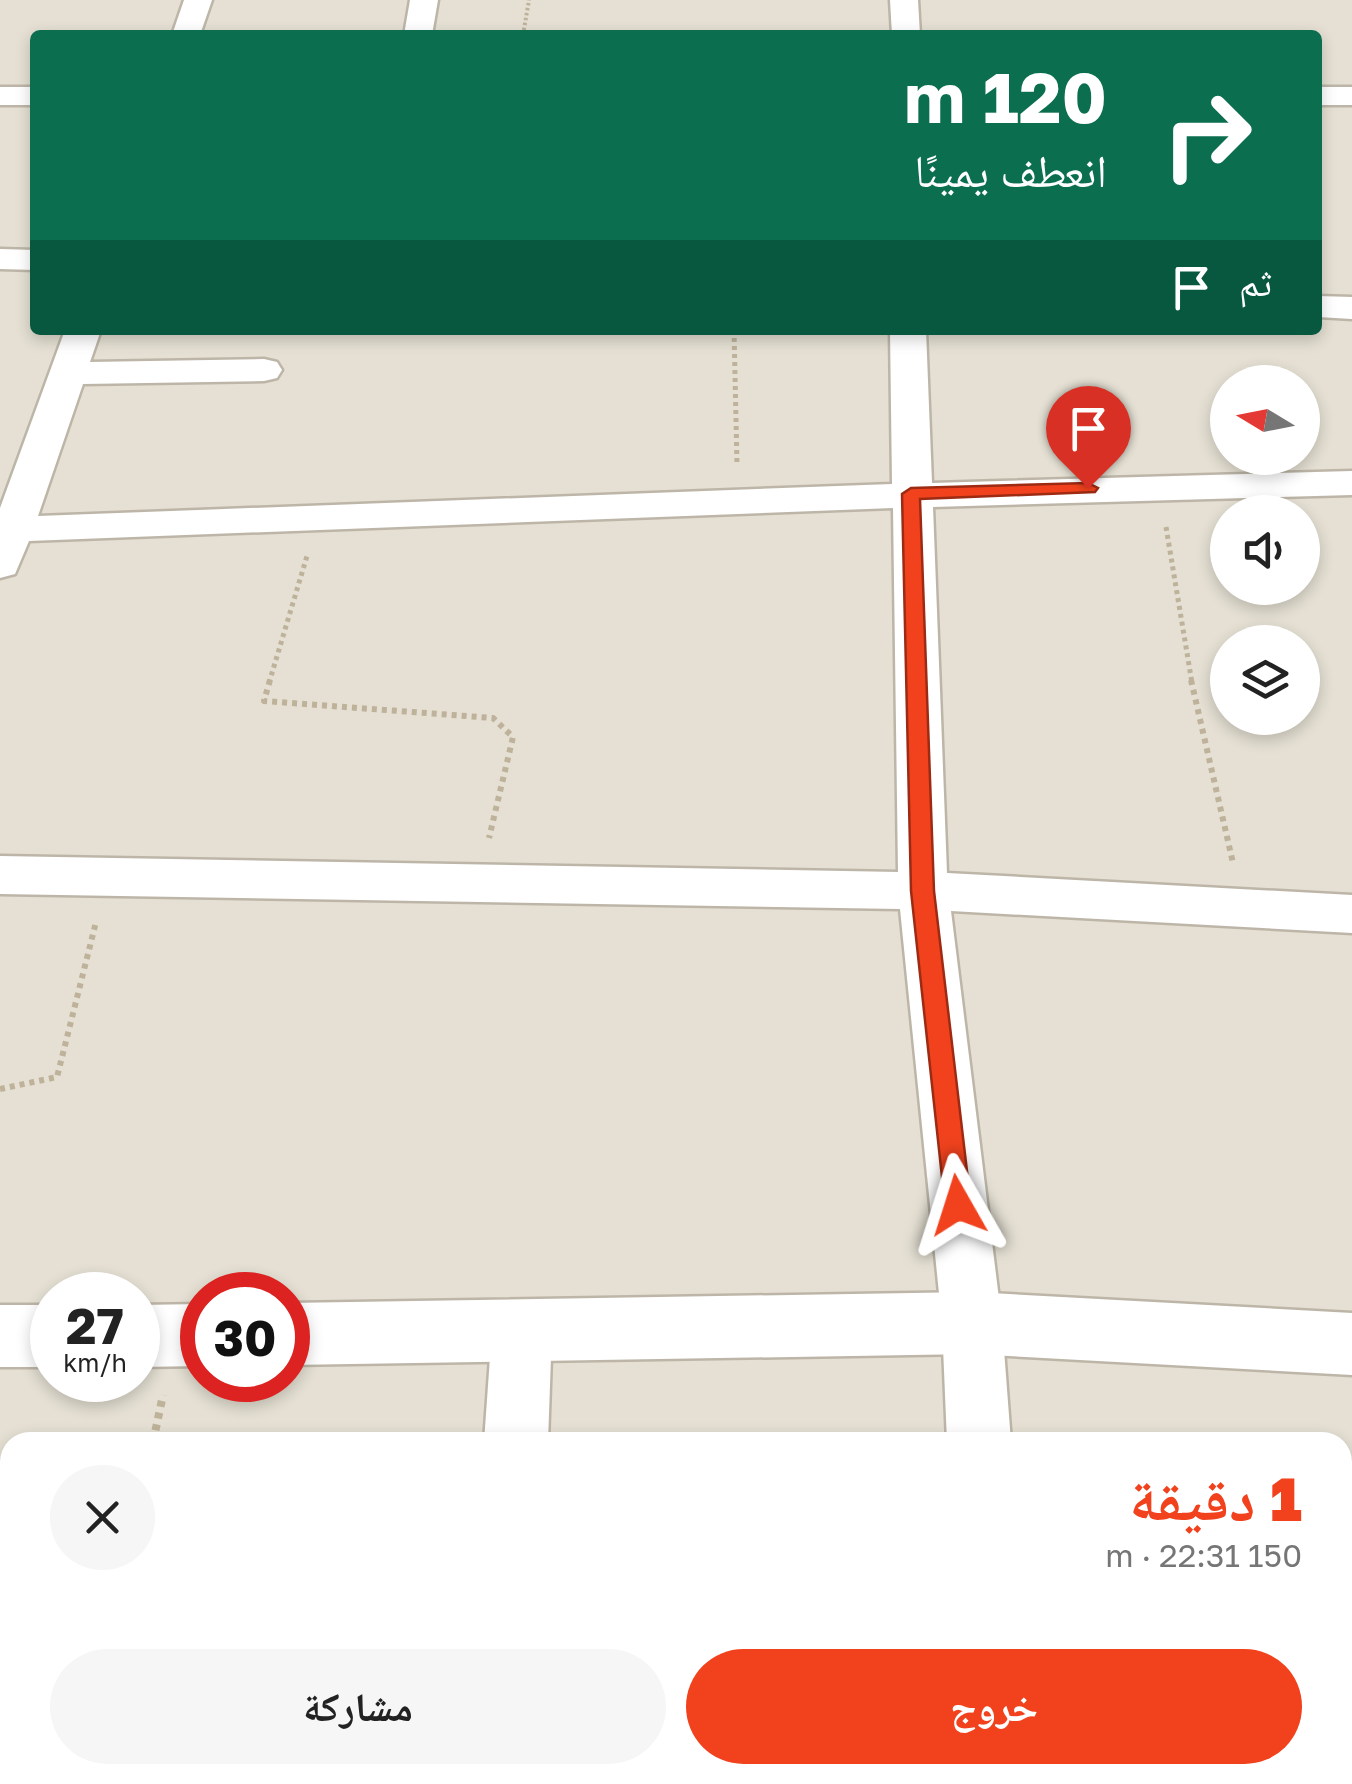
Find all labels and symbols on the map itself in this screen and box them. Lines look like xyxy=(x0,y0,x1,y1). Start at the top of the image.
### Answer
north arrow xyxy=(1210,365,1320,475)
pin xyxy=(1046,386,1131,489)
position arrow xyxy=(906,1153,1010,1257)
speed limit sign: 30 xyxy=(180,1272,310,1402)

